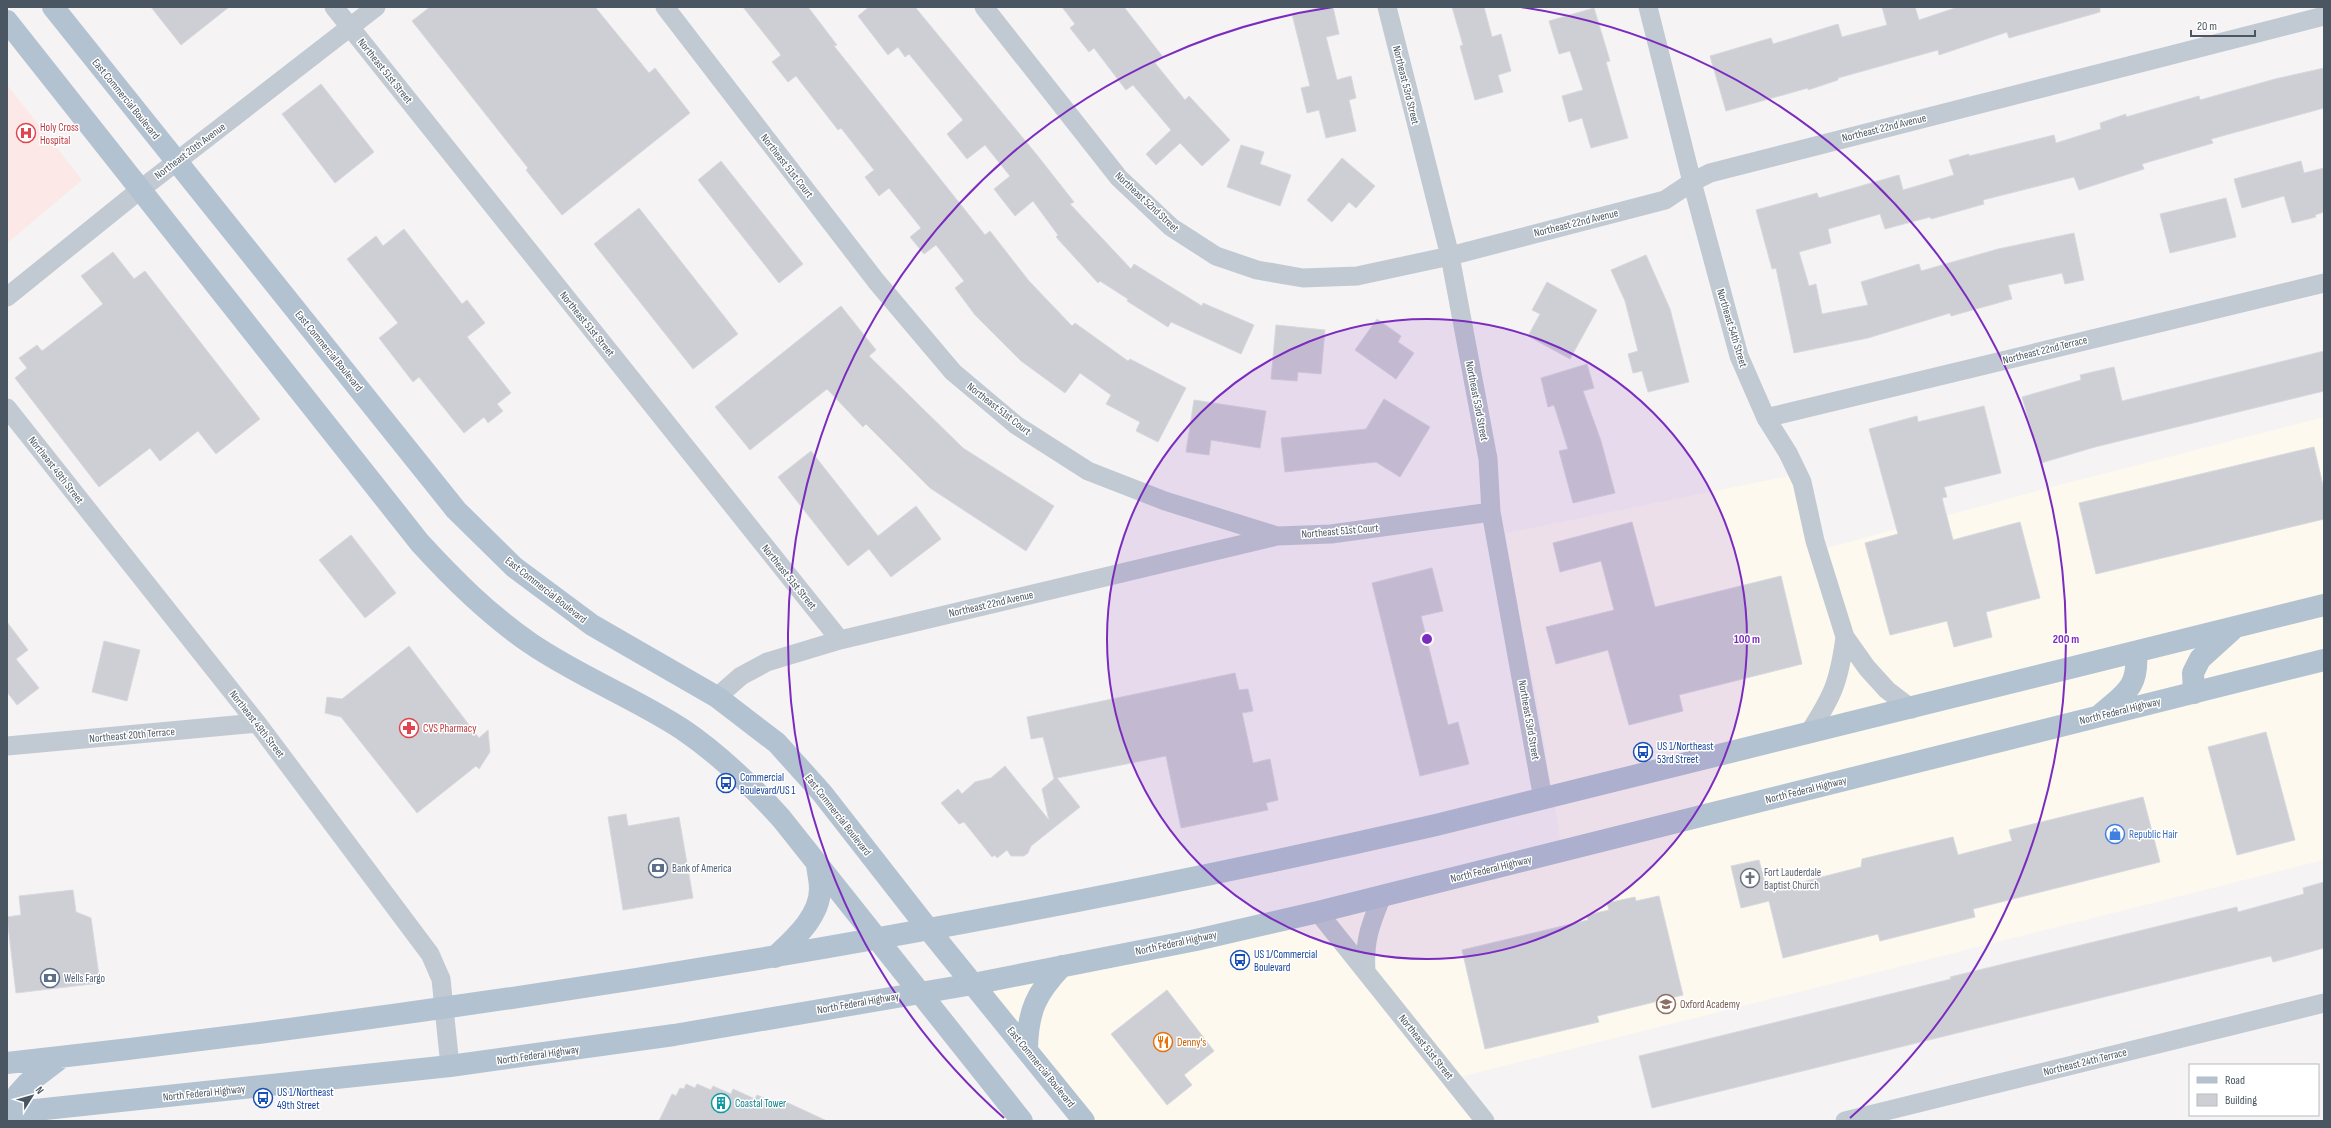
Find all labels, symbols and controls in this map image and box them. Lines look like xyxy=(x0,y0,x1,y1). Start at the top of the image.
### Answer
scale bar xyxy=(2191,12,2255,38)
text: 20 m xyxy=(2197,19,2217,34)
street label: Northeast 51st Street xyxy=(355,36,416,107)
street label: Northeast 53rd Street xyxy=(1390,44,1422,126)
street label: East Commercial Boulevard xyxy=(90,56,163,142)
street label: Northeast 22nd Avenue xyxy=(1841,111,1927,145)
street label: Northeast 20th Avenue xyxy=(152,120,228,182)
place label: Holy Cross Hospital xyxy=(40,121,79,147)
hospital icon: Holy Cross Hospital xyxy=(15,122,37,144)
street label: Northeast 51st Court xyxy=(758,131,816,201)
street label: Northeast 52nd Street xyxy=(1112,169,1182,235)
street label: Northeast 22nd Avenue xyxy=(1533,206,1619,240)
street label: Northeast 54th Street xyxy=(1714,287,1750,369)
street label: Northeast 51st Street xyxy=(557,289,618,360)
street label: East Commercial Boulevard xyxy=(293,308,366,394)
street label: Northeast 22nd Terrace xyxy=(2001,333,2089,367)
street label: Northeast 53rd Street xyxy=(1463,360,1491,443)
street label: Northeast 51st Court xyxy=(964,380,1034,438)
street label: Northeast 49th Street xyxy=(26,434,87,507)
street label: Northeast 51st Court xyxy=(1301,521,1380,541)
street label: Northeast 51st Street xyxy=(759,542,820,613)
street label: East Commercial Boulevard xyxy=(503,554,590,626)
street label: Northeast 22nd Avenue xyxy=(948,588,1034,620)
centre of rings xyxy=(1420,632,1434,646)
text: 100 m xyxy=(1734,632,1760,647)
text: 200 m xyxy=(2053,632,2079,647)
street label: Northeast 53rd Street xyxy=(1516,679,1543,762)
street label: Northeast 49th Street xyxy=(227,688,288,761)
street label: North Federal Highway xyxy=(2078,694,2163,727)
pharmacy icon: CVS Pharmacy xyxy=(398,717,420,739)
place label: CVS Pharmacy xyxy=(423,722,477,735)
street label: Northeast 20th Terrace xyxy=(89,725,175,745)
place label: US 1/Northeast 53rd Street xyxy=(1657,740,1714,766)
bus stop icon: US 1/Northeast 53rd Street xyxy=(1632,741,1654,763)
place label: Commercial Boulevard/US 1 xyxy=(740,771,795,797)
bus stop icon: Commercial Boulevard/US 1 xyxy=(715,772,737,794)
street label: East Commercial Boulevard xyxy=(802,772,874,859)
street label: North Federal Highway xyxy=(1764,773,1849,806)
shop icon: Republic Hair xyxy=(2104,823,2126,845)
place label: Republic Hair xyxy=(2129,828,2178,841)
street label: North Federal Highway xyxy=(1449,852,1534,885)
bank icon: Bank of America xyxy=(647,857,669,879)
place label: Bank of America xyxy=(672,862,731,875)
place label: Fort Lauderdale Baptist Church xyxy=(1764,866,1821,892)
church icon: Fort Lauderdale Baptist Church xyxy=(1739,867,1761,889)
street label: North Federal Highway xyxy=(1134,928,1219,958)
place label: US 1/Commercial Boulevard xyxy=(1254,948,1317,974)
bus stop icon: US 1/Commercial Boulevard xyxy=(1229,949,1251,971)
bank icon: Wells Fargo xyxy=(39,967,61,989)
place label: Wells Fargo xyxy=(64,972,106,985)
street label: North Federal Highway xyxy=(816,989,901,1017)
school or university icon: Oxford Academy xyxy=(1655,993,1677,1015)
place label: Oxford Academy xyxy=(1680,998,1741,1011)
street label: Northeast 51st Street xyxy=(1396,1012,1457,1083)
street label: East Commercial Boulevard xyxy=(1005,1024,1078,1110)
restaurant icon: Denny's xyxy=(1152,1031,1174,1053)
place label: Denny's xyxy=(1177,1036,1206,1049)
street label: North Federal Highway xyxy=(496,1043,581,1067)
street label: Northeast 24th Terrace xyxy=(2042,1045,2128,1079)
legend xyxy=(2189,1064,2319,1116)
text: Road xyxy=(2225,1073,2245,1088)
north arrow xyxy=(12,1076,52,1116)
street label: North Federal Highway xyxy=(162,1082,247,1104)
text: N xyxy=(33,1084,47,1097)
place label: US 1/Northeast 49th Street xyxy=(277,1086,334,1112)
bus stop icon: US 1/Northeast 49th Street xyxy=(252,1087,274,1109)
building icon: Coastal Tower xyxy=(710,1092,732,1114)
text: Building xyxy=(2225,1093,2257,1108)
place label: Coastal Tower xyxy=(735,1097,786,1110)

